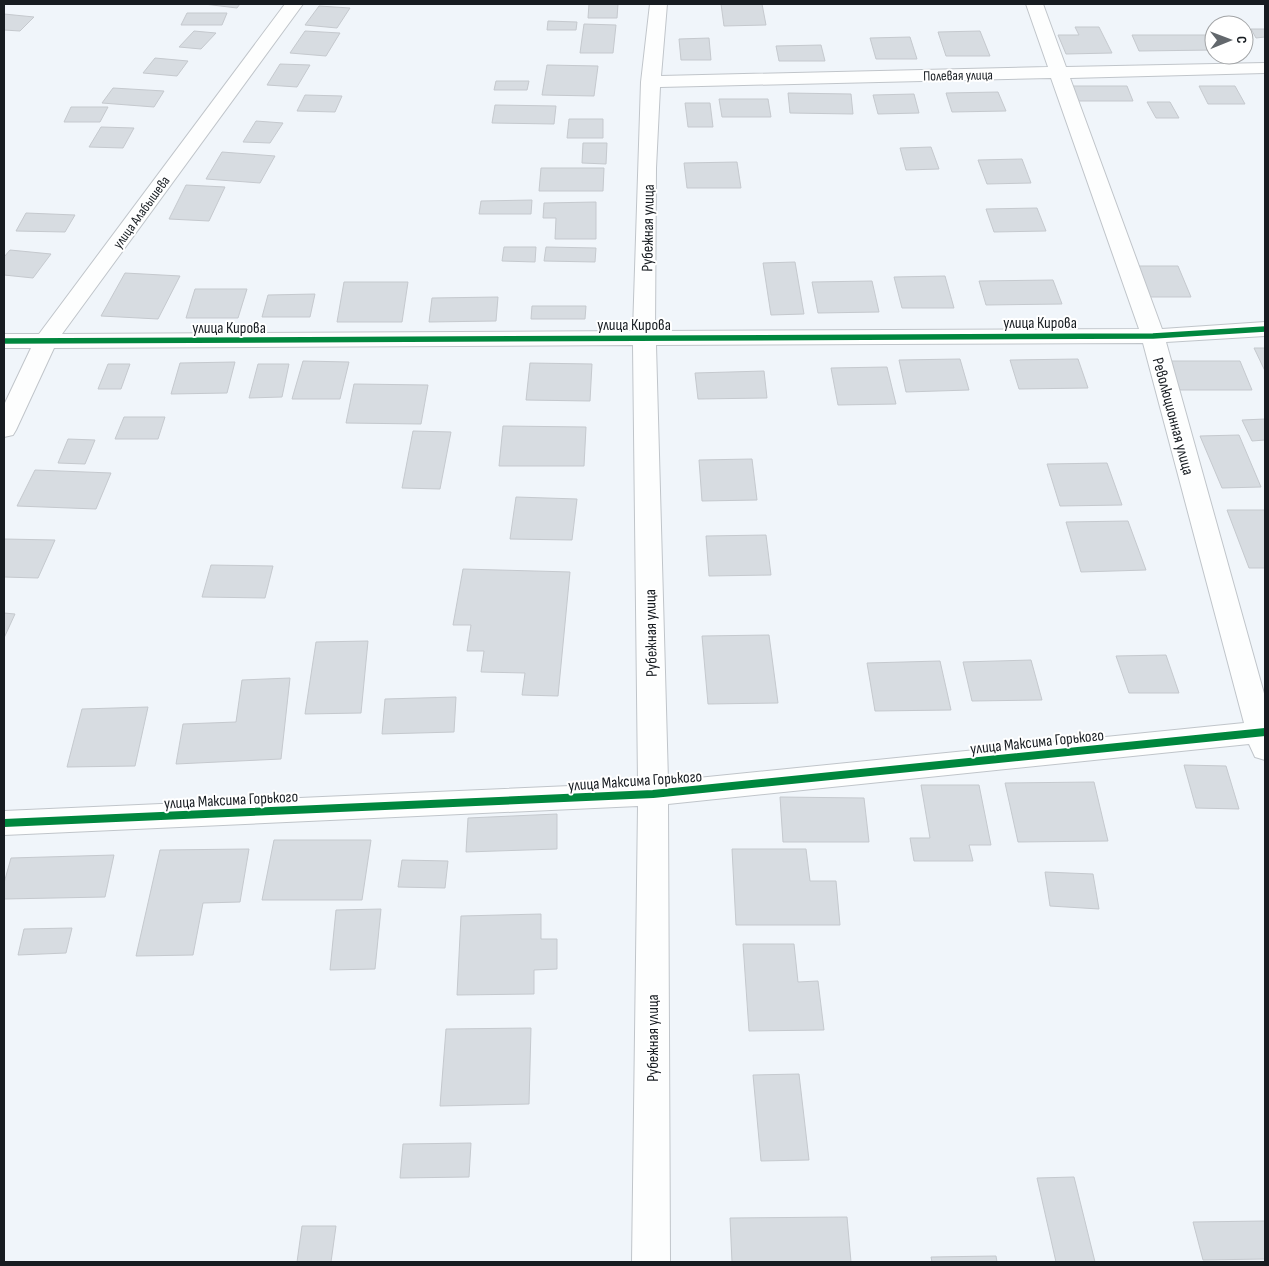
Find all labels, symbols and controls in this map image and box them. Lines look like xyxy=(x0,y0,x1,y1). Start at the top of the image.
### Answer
north arrow xyxy=(1204,15,1254,65)
text: С xyxy=(1233,36,1250,44)
street label: Полевая улица xyxy=(923,66,993,85)
street label: улица Алабышева xyxy=(109,173,173,252)
street label: Рубежная улица xyxy=(638,184,659,272)
street label: улица Кирова xyxy=(1003,314,1077,333)
street label: улица Кирова xyxy=(597,316,671,335)
street label: улица Кирова xyxy=(192,319,266,338)
street label: Революционная улица xyxy=(1148,356,1197,477)
street label: Рубежная улица xyxy=(641,589,662,677)
street label: улица Максима Горького xyxy=(969,726,1105,759)
street label: улица Максима Горького xyxy=(567,767,703,796)
street label: улица Максима Горького xyxy=(164,787,299,814)
street label: Рубежная улица xyxy=(644,994,663,1082)

